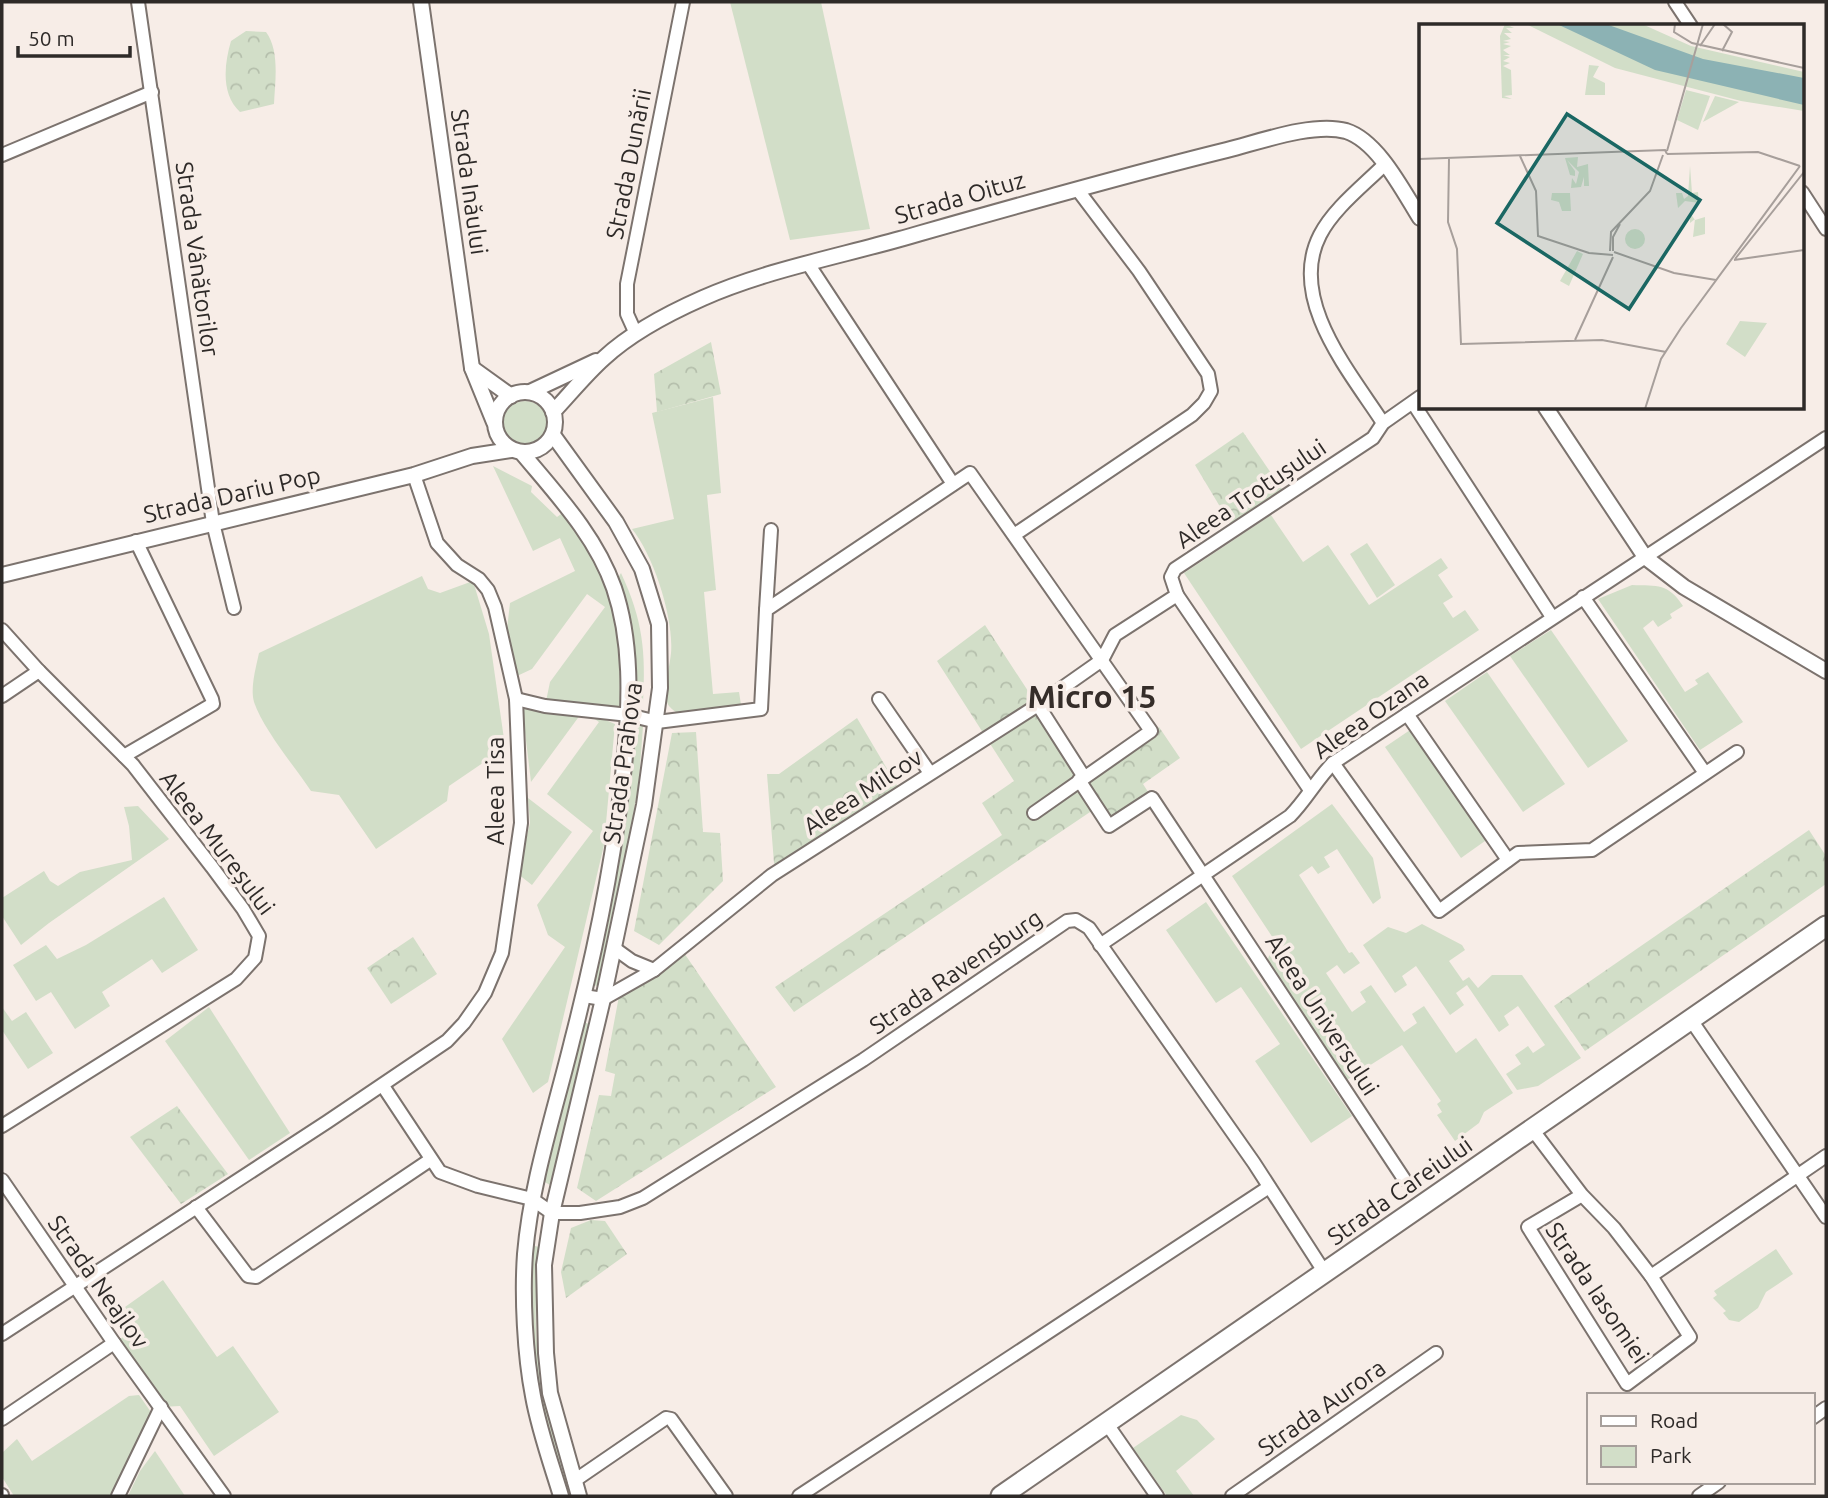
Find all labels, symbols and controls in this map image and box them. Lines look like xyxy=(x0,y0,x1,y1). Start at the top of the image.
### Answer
scale bar xyxy=(18,14,130,58)
inset map xyxy=(1419,24,1804,410)
text: 50 m xyxy=(28,26,75,50)
street label: Strada Dunării xyxy=(601,86,656,241)
street label: Strada Inăului xyxy=(446,107,493,257)
street label: Strada Vânătorilor xyxy=(170,160,225,358)
street label: Strada Oituz xyxy=(892,166,1028,229)
street label: Aleea Trotușului xyxy=(1171,433,1331,554)
street label: Strada Dariu Pop xyxy=(141,461,323,528)
street label: Aleea Ozana xyxy=(1308,665,1433,764)
district label: Micro 15 xyxy=(1028,678,1156,714)
street label: Strada Prahova xyxy=(598,680,647,845)
street label: Aleea Tisa xyxy=(482,737,509,845)
street label: Aleea Milcov xyxy=(798,743,927,840)
street label: Aleea Mureșului xyxy=(155,765,280,920)
street label: Strada Ravensburg xyxy=(864,904,1047,1039)
street label: Aleea Universului xyxy=(1260,929,1384,1100)
street label: Strada Careiului xyxy=(1322,1131,1477,1250)
street label: Strada Neajlov xyxy=(43,1210,154,1354)
street label: Strada Iasomiei xyxy=(1540,1217,1654,1368)
street label: Strada Aurora xyxy=(1253,1354,1391,1461)
legend xyxy=(1587,1393,1814,1484)
text: Road xyxy=(1650,1408,1698,1432)
text: Park xyxy=(1650,1443,1692,1467)

